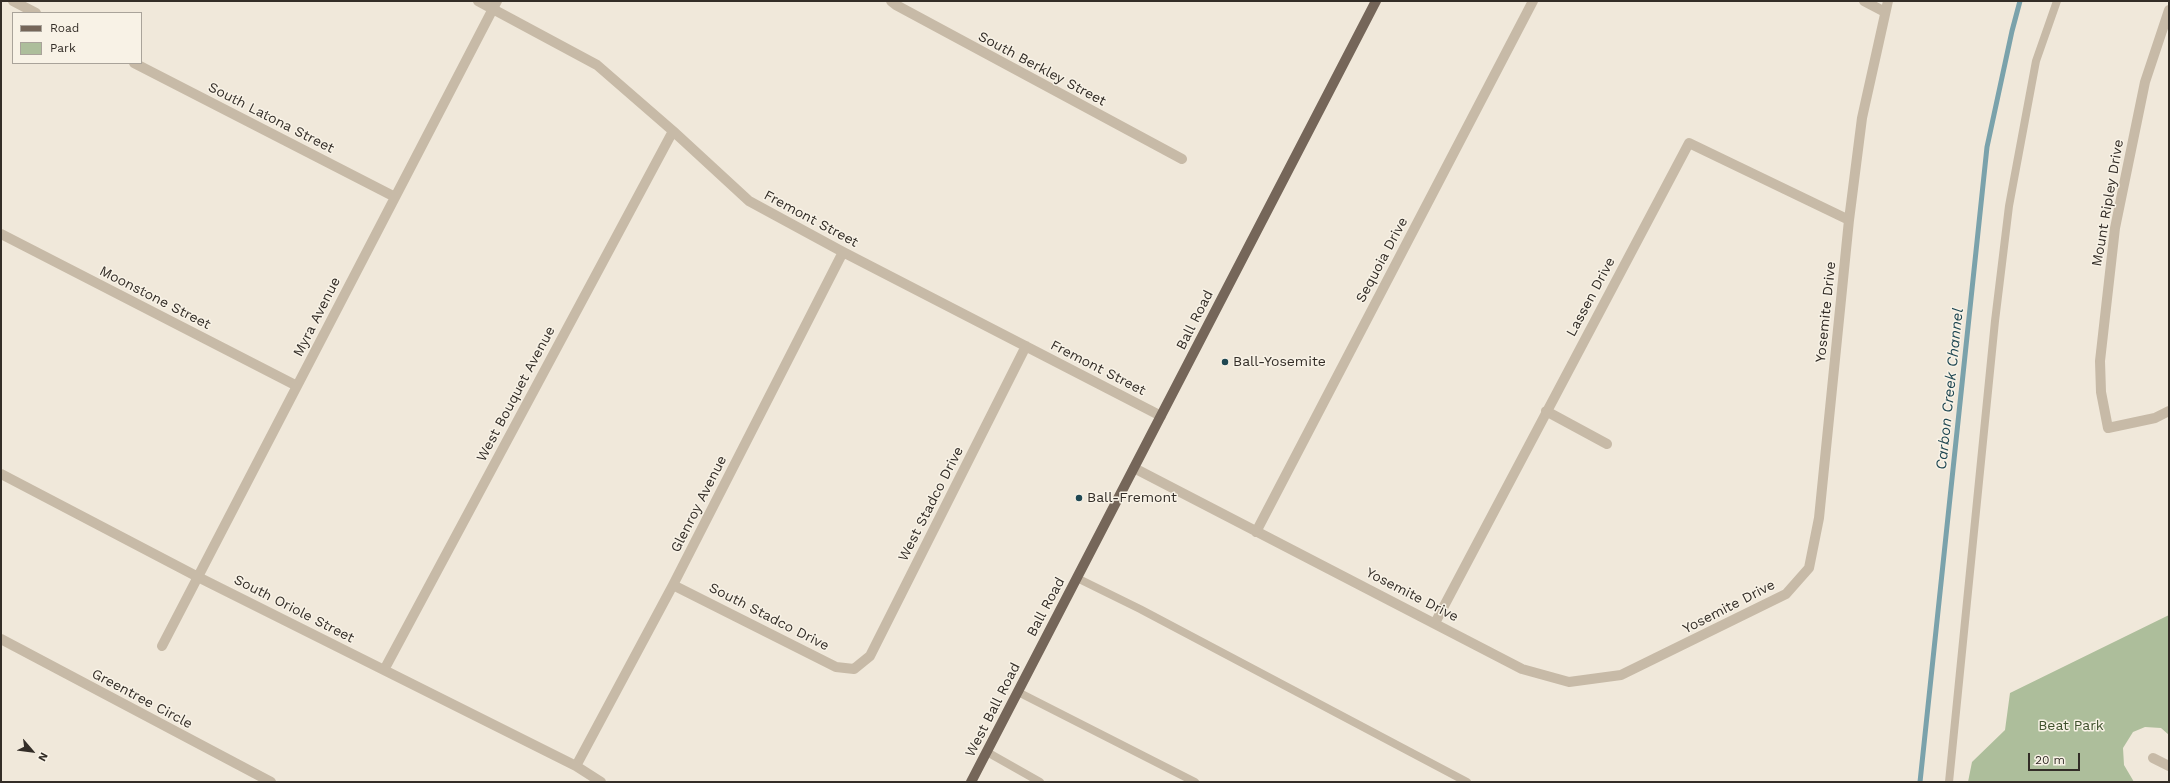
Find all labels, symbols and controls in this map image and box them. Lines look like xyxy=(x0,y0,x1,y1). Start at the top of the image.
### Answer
legend xyxy=(12,12,142,64)
text: Road xyxy=(50,21,79,35)
street label: South Berkley Street xyxy=(975,28,1109,110)
text: Park xyxy=(50,41,76,55)
street label: South Latona Street xyxy=(205,79,337,157)
street label: Mount Ripley Drive xyxy=(2089,138,2127,268)
street label: Fremont Street xyxy=(761,187,861,251)
street label: Sequoia Drive xyxy=(1352,215,1412,305)
street label: Lassen Drive xyxy=(1563,254,1619,340)
street label: Yosemite Drive xyxy=(1812,261,1840,363)
street label: Moonstone Street xyxy=(97,263,213,333)
street label: Myra Avenue xyxy=(290,274,344,360)
street label: Ball Road xyxy=(1173,287,1217,353)
water label: Carbon Creek Channel xyxy=(1933,307,1967,471)
street label: West Bouquet Avenue xyxy=(473,324,559,464)
street label: Fremont Street xyxy=(1048,337,1148,399)
place label: Ball-Yosemite xyxy=(1233,354,1326,370)
marker: Ball-Yosemite xyxy=(1220,357,1230,367)
street label: West Stadco Drive xyxy=(895,444,967,564)
street label: Glenroy Avenue xyxy=(667,453,731,555)
place label: Ball-Fremont xyxy=(1087,490,1177,506)
marker: Ball-Fremont xyxy=(1074,493,1084,503)
street label: Yosemite Drive xyxy=(1363,564,1461,626)
street label: South Oriole Street xyxy=(231,571,357,647)
street label: Ball Road xyxy=(1023,575,1069,639)
street label: Yosemite Drive xyxy=(1680,576,1778,638)
street label: South Stadco Drive xyxy=(706,579,832,655)
street label: West Ball Road xyxy=(962,660,1024,760)
street label: Greentree Circle xyxy=(89,665,195,733)
park label: Beat Park xyxy=(2038,718,2104,734)
north arrow xyxy=(12,731,52,771)
scale bar xyxy=(2030,745,2082,771)
text: N xyxy=(35,750,51,764)
text: 20 m xyxy=(2035,753,2065,767)

